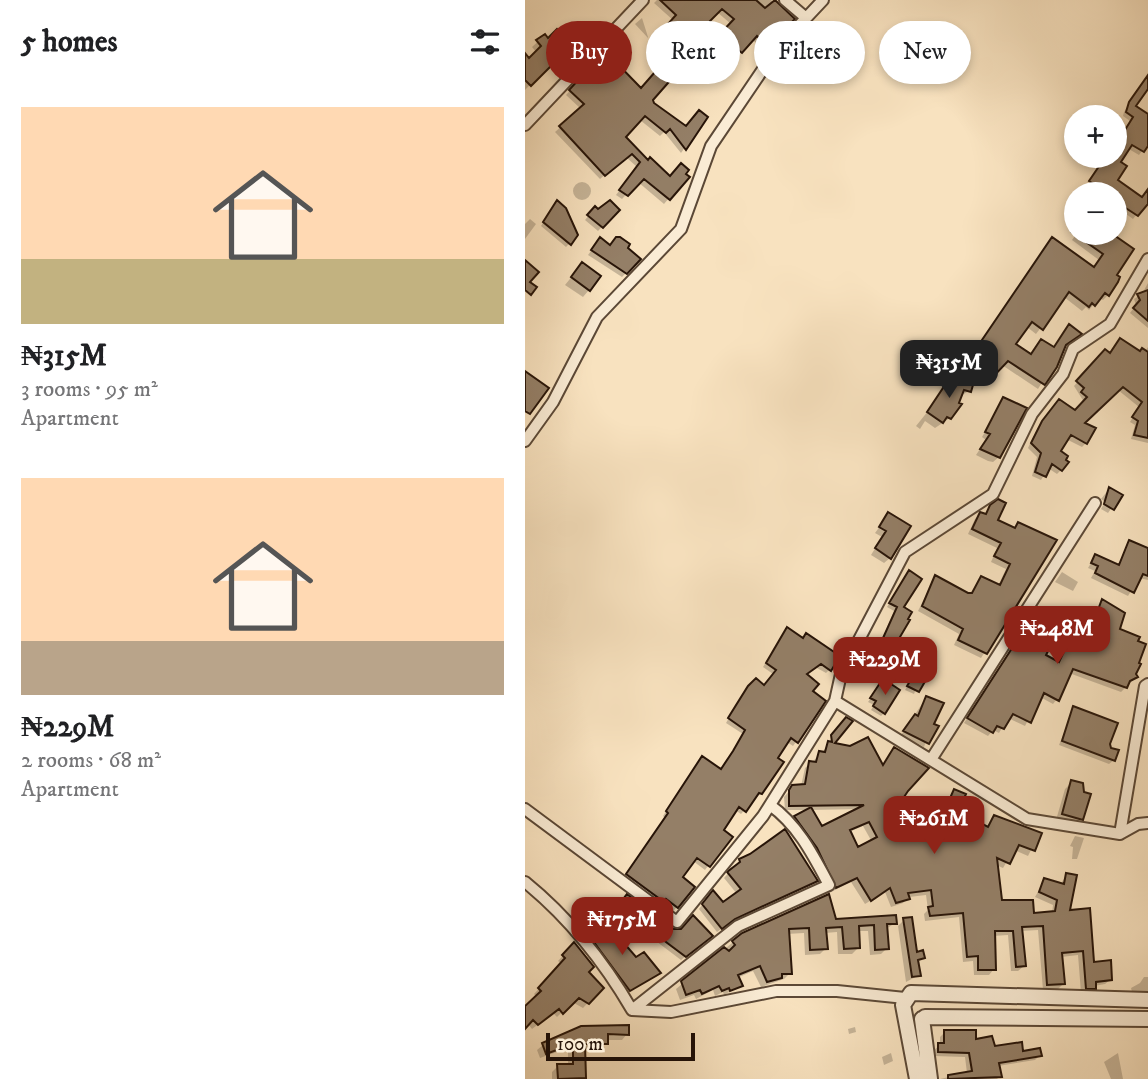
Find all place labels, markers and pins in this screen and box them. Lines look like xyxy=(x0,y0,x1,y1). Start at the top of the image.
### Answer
pin: ₦315M xyxy=(900,340,998,400)
pin: ₦248M xyxy=(1008,606,1106,666)
pin: ₦229M xyxy=(836,638,934,697)
pin: ₦261M xyxy=(885,796,983,856)
pin: ₦175M xyxy=(573,898,671,957)

